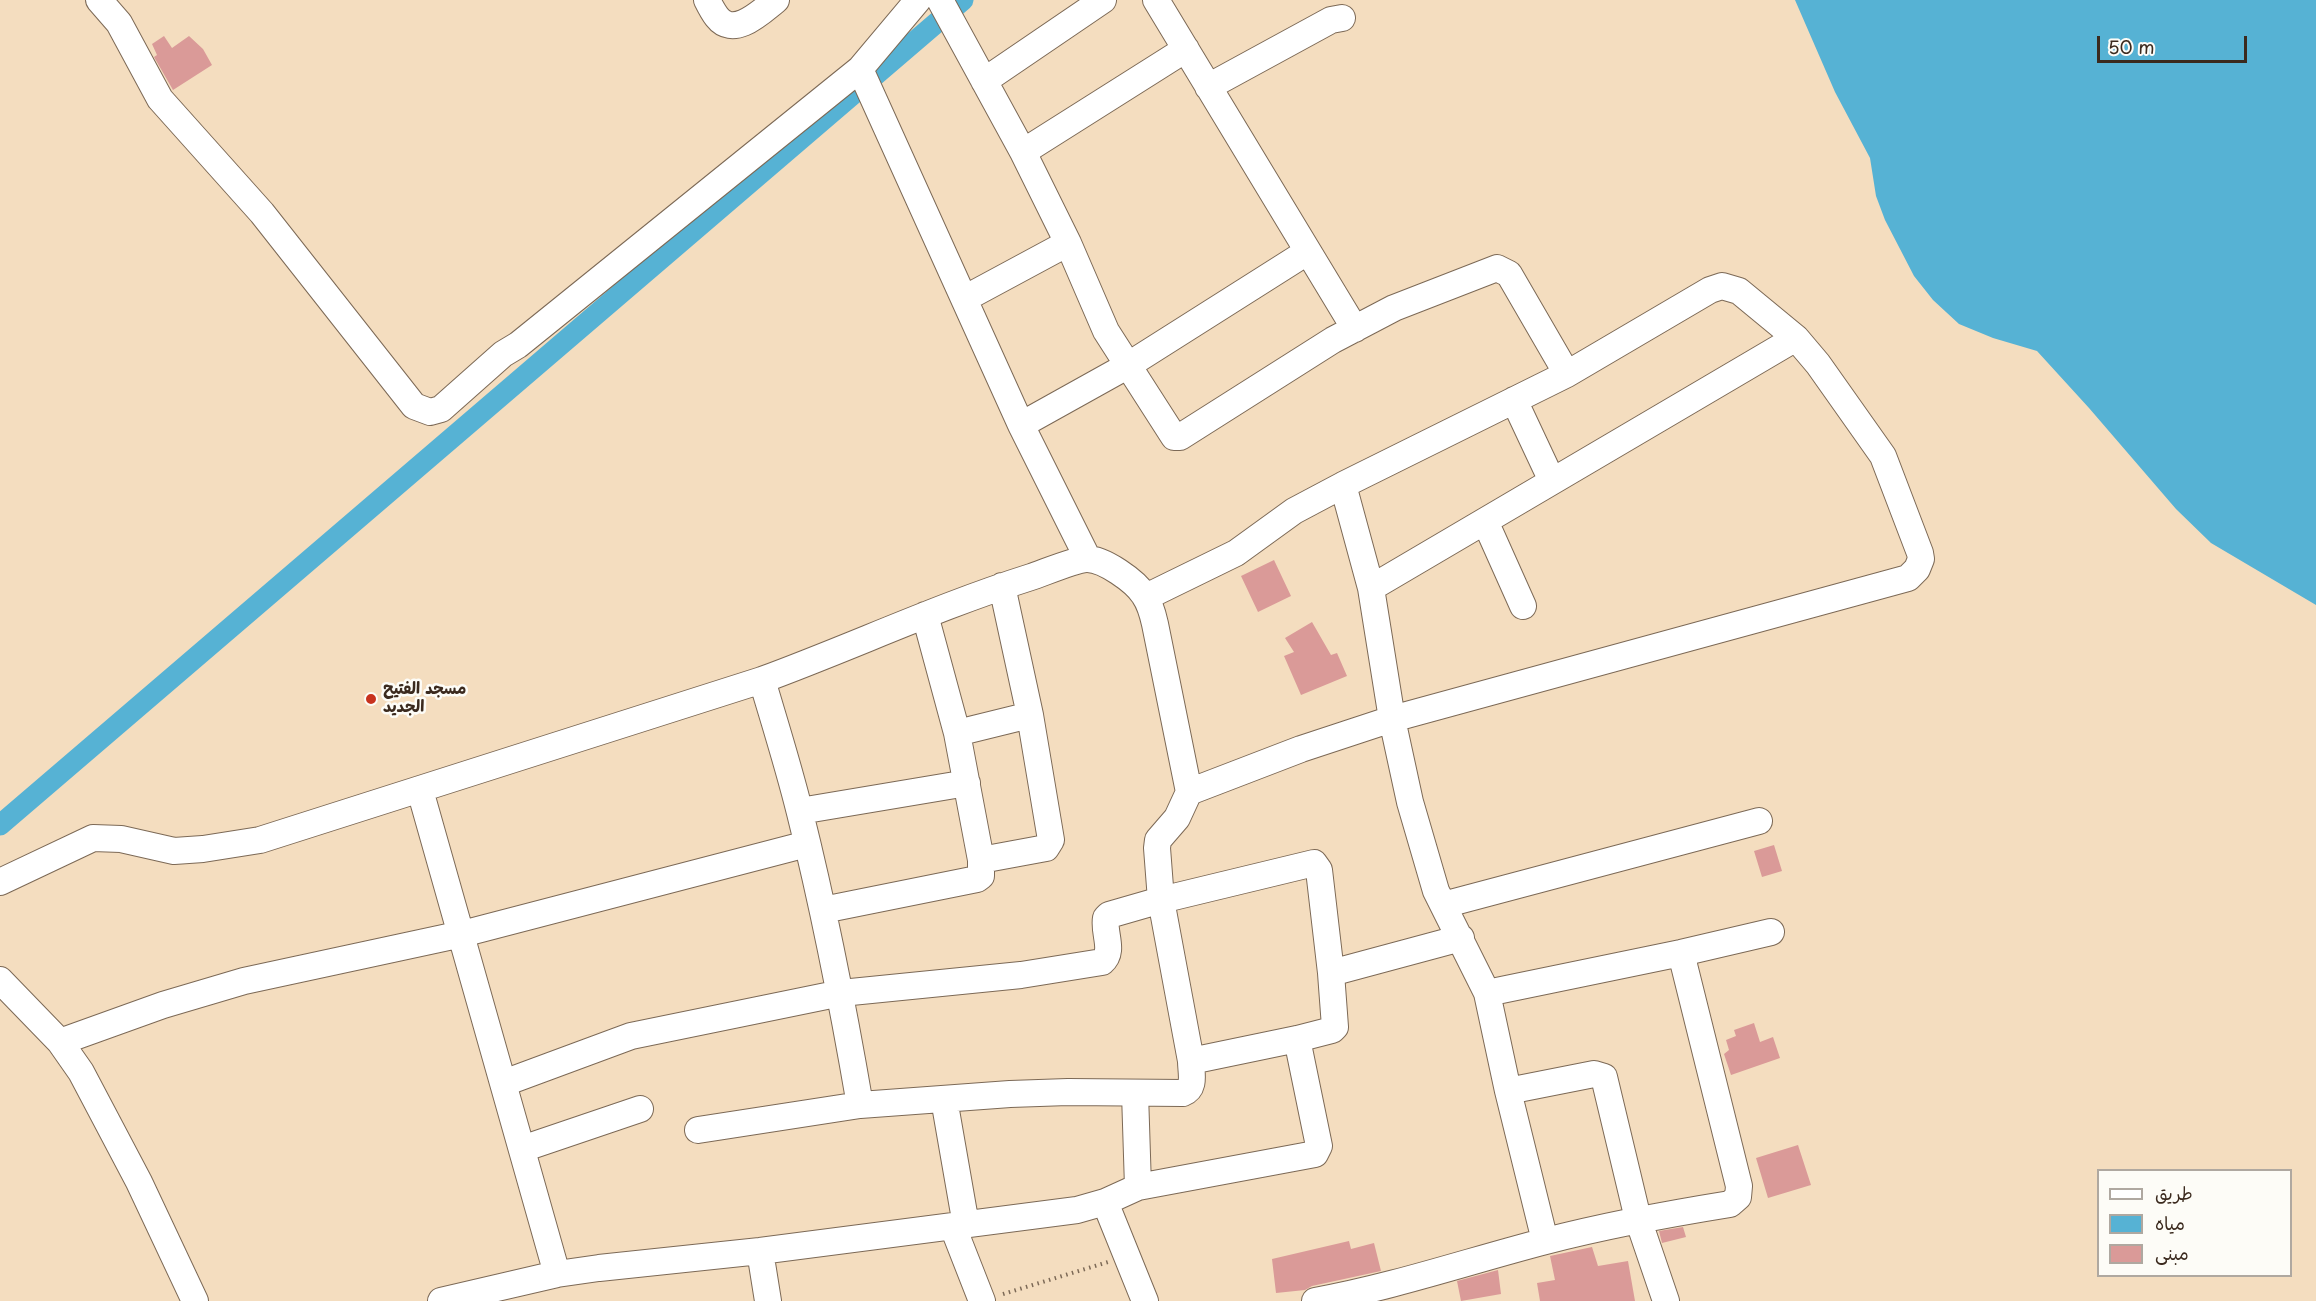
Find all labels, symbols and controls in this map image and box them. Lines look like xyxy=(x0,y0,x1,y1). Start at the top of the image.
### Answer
scale bar xyxy=(2100,24,2250,62)
text: 50 m xyxy=(2108,33,2155,60)
place label: مسجد الفتيح الجديد xyxy=(383,680,466,718)
marker: مسجد الفتيح الجديد xyxy=(364,692,378,706)
legend xyxy=(2097,1169,2292,1277)
text: طريق xyxy=(2155,1179,2193,1206)
text: مياه xyxy=(2155,1209,2185,1236)
text: مبنى xyxy=(2155,1239,2189,1266)

